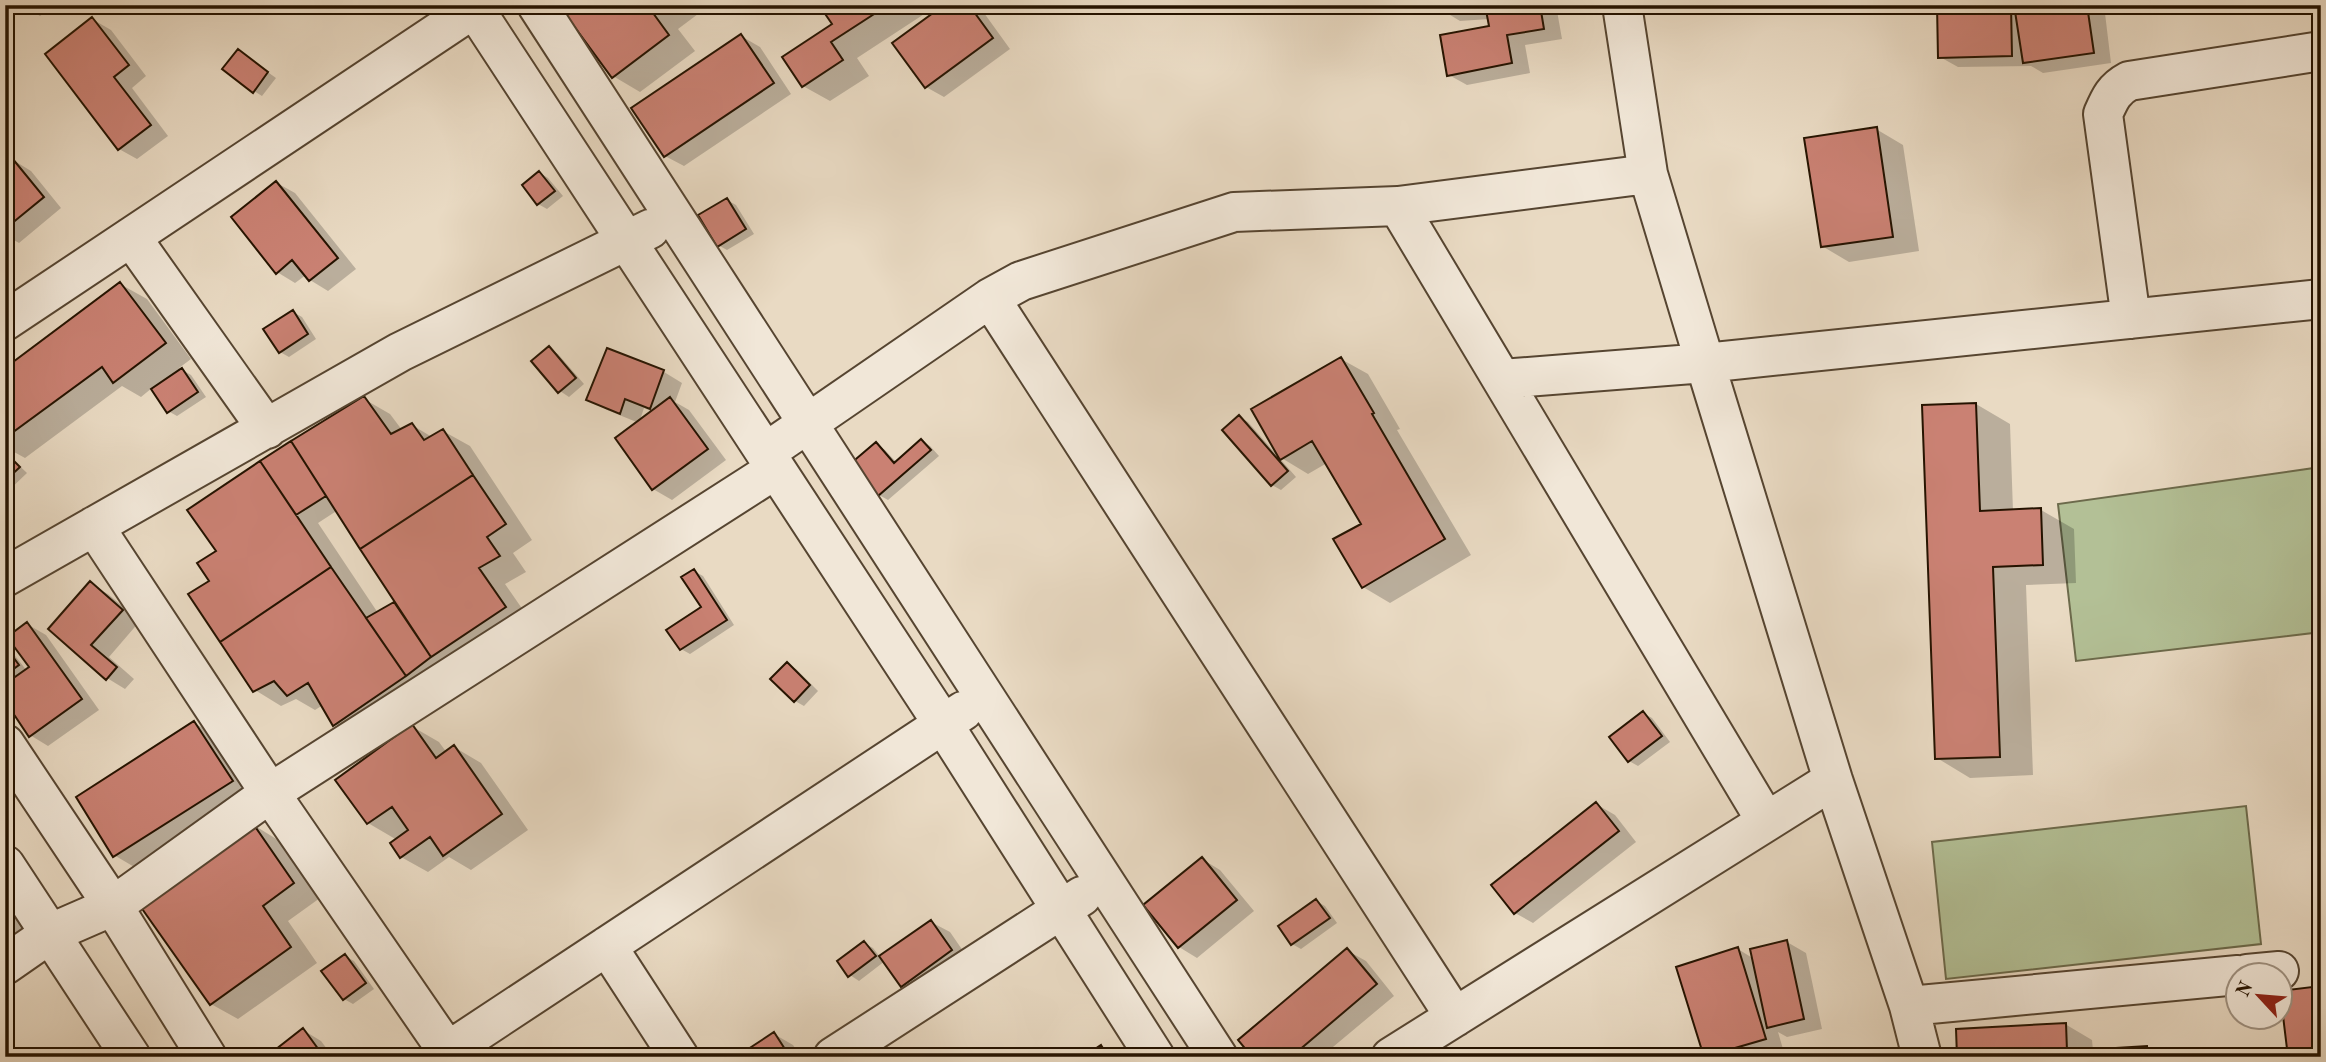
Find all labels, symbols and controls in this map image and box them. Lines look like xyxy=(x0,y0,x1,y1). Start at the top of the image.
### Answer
north arrow xyxy=(2224,960,2294,1030)
text: N xyxy=(2234,979,2258,1000)

